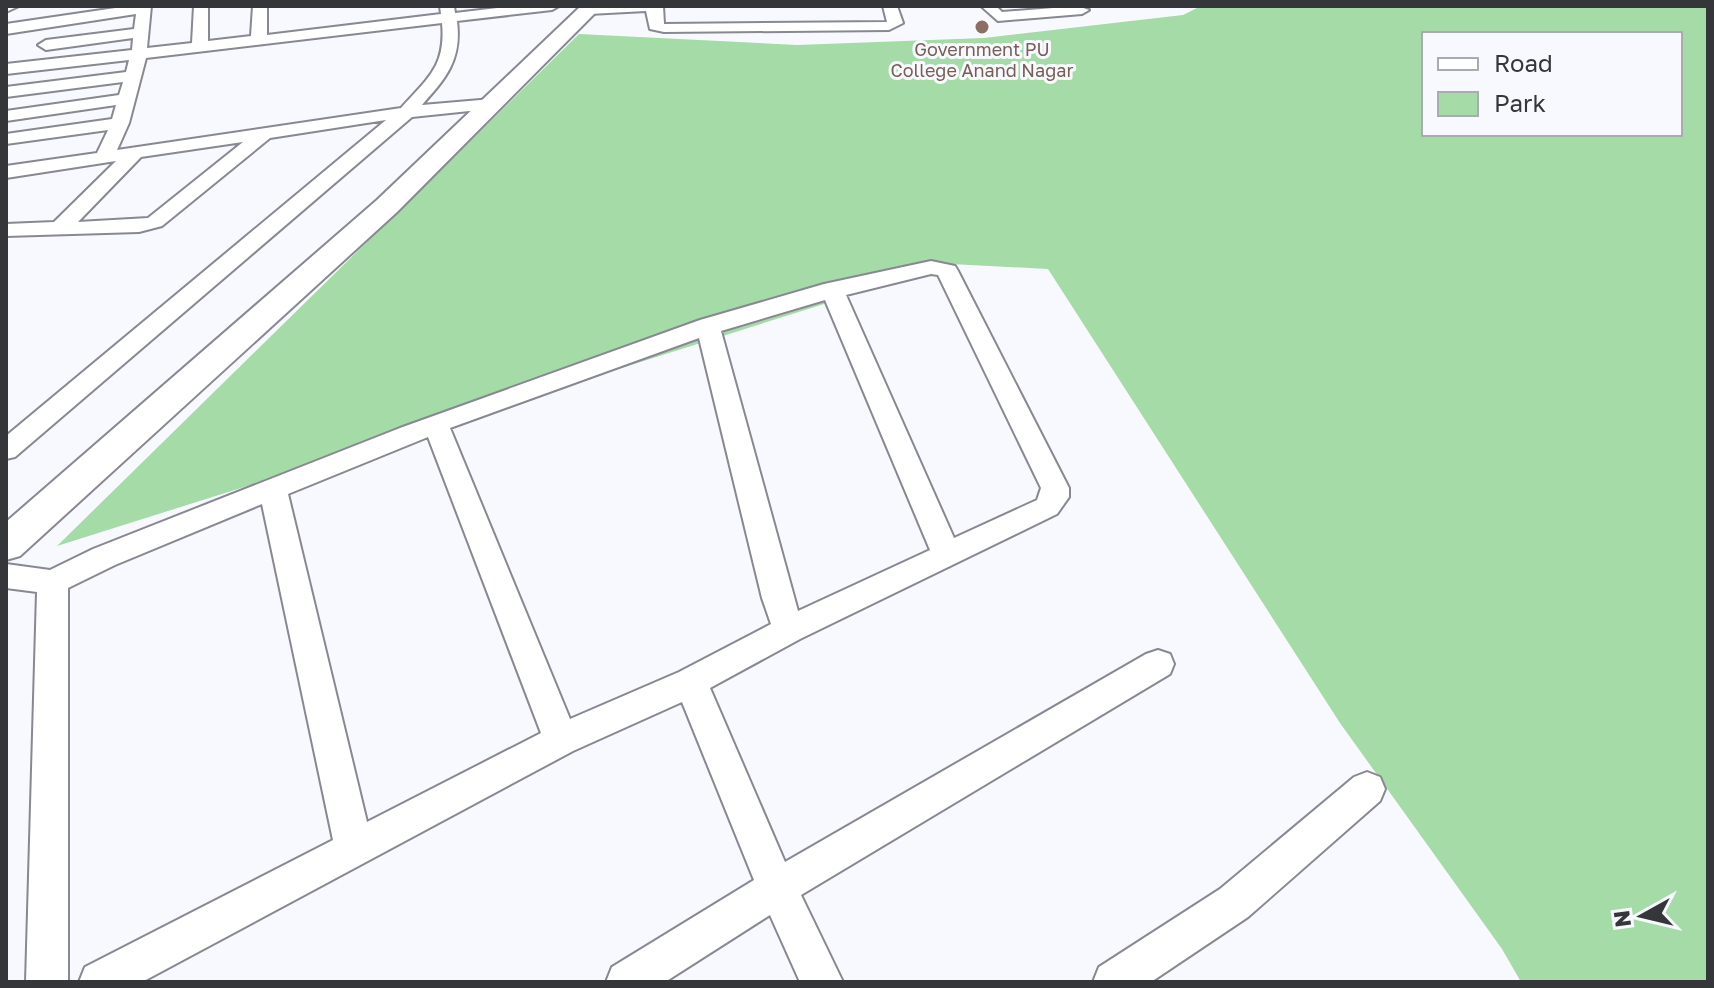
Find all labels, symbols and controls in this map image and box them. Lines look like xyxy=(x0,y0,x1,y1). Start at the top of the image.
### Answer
marker: Government PU College Anand Nagar xyxy=(973,18,991,36)
legend xyxy=(1422,32,1682,136)
place label: Government PU College Anand Nagar xyxy=(891,38,1073,81)
text: Road xyxy=(1494,48,1553,77)
text: Park xyxy=(1494,88,1546,117)
north arrow xyxy=(1602,876,1682,956)
text: N xyxy=(1607,909,1636,929)

